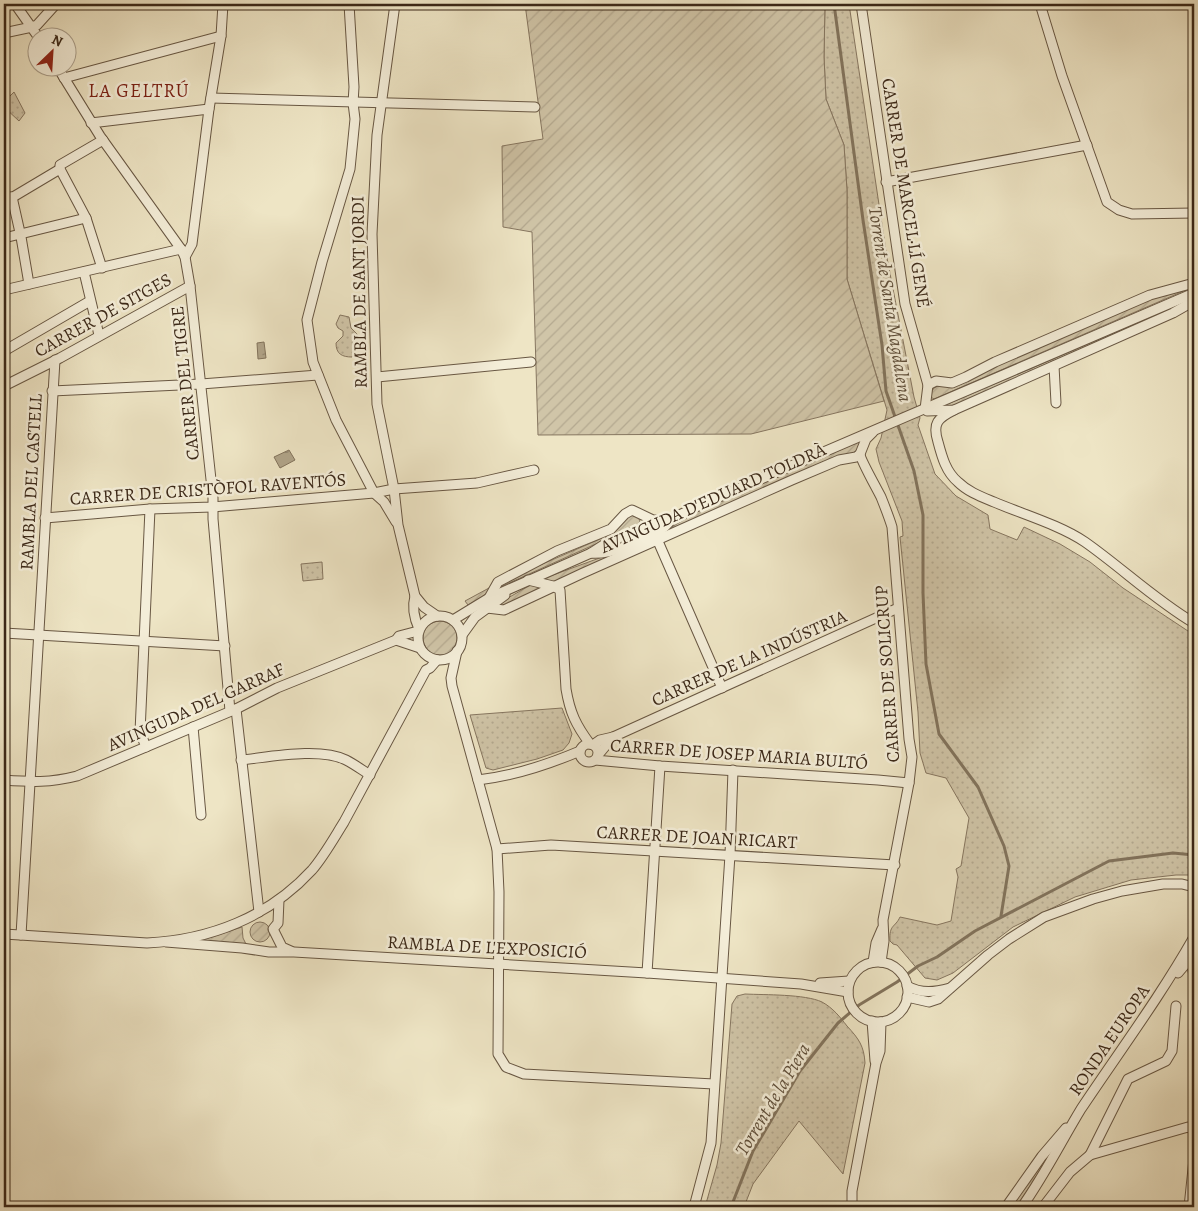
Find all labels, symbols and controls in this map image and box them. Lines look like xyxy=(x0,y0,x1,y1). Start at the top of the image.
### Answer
north arrow xyxy=(28,28,78,78)
text: N xyxy=(49,30,66,51)
street label: CARRER DE MARCEL·LÍ GENÉ xyxy=(876,76,936,310)
district label: LA GELTRÚ xyxy=(88,78,190,104)
street label: RAMBLA DE SANT JORDI xyxy=(345,196,373,388)
water label: Torrent de Santa Magdalena xyxy=(862,205,918,404)
street label: CARRER DE SITGES xyxy=(30,267,176,363)
street label: CARRER DEL TIGRE xyxy=(165,305,205,461)
street label: RAMBLA DEL CASTELL xyxy=(14,392,48,571)
street label: AVINGUDA D'EDUARD TOLDRÀ xyxy=(596,437,830,559)
street label: CARRER DE CRISTÒFOL RAVENTÓS xyxy=(69,467,347,511)
street label: CARRER DE SOLICRUP xyxy=(869,585,905,763)
street label: CARRER DE LA INDÚSTRIA xyxy=(648,604,851,712)
street label: AVINGUDA DEL GARRAF xyxy=(103,657,288,757)
street label: CARRER DE JOSEP MARIA BULTÓ xyxy=(609,733,869,775)
street label: CARRER DE JOAN RICART xyxy=(596,820,798,854)
street label: RAMBLA DE L'EXPOSICIÓ xyxy=(387,930,587,964)
street label: RONDA EUROPA xyxy=(1063,979,1155,1100)
water label: Torrent de la Piera xyxy=(729,1038,817,1161)

